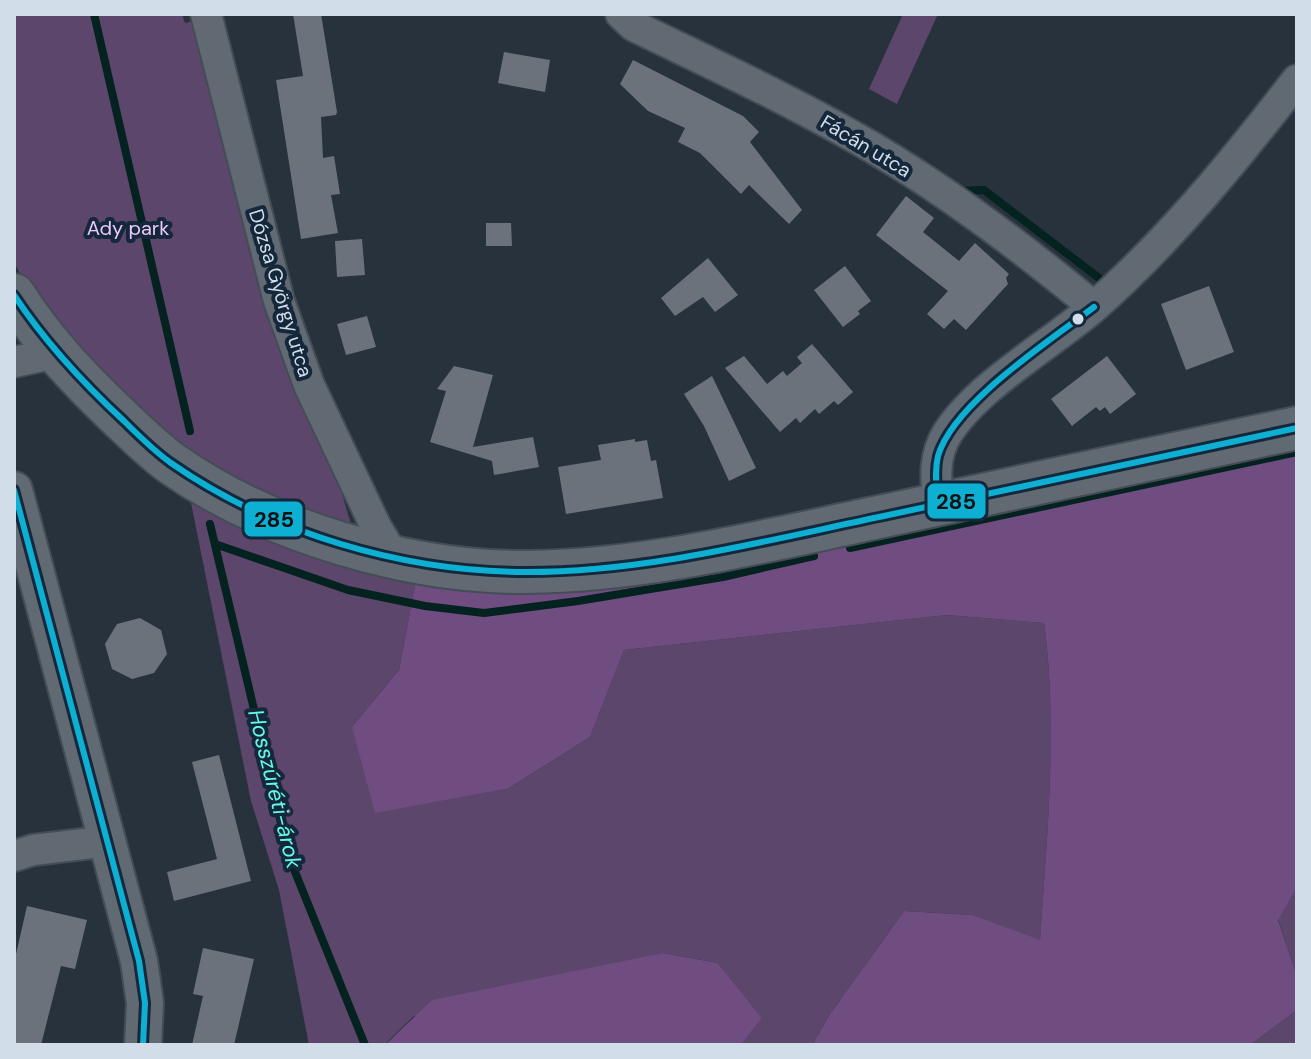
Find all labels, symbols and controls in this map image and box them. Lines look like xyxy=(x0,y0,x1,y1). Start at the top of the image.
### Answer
street label: Fácán utca xyxy=(816,109,916,183)
street label: Dózsa György utca xyxy=(243,206,319,380)
park label: Ady park xyxy=(87,215,169,241)
unlabelled marker xyxy=(1070,311,1086,327)
line badge: 285 xyxy=(926,482,987,520)
text: 285 xyxy=(936,487,976,516)
line badge: 285 xyxy=(243,500,304,538)
text: 285 xyxy=(254,505,294,534)
water label: Hosszúréti-árok xyxy=(241,706,309,872)

